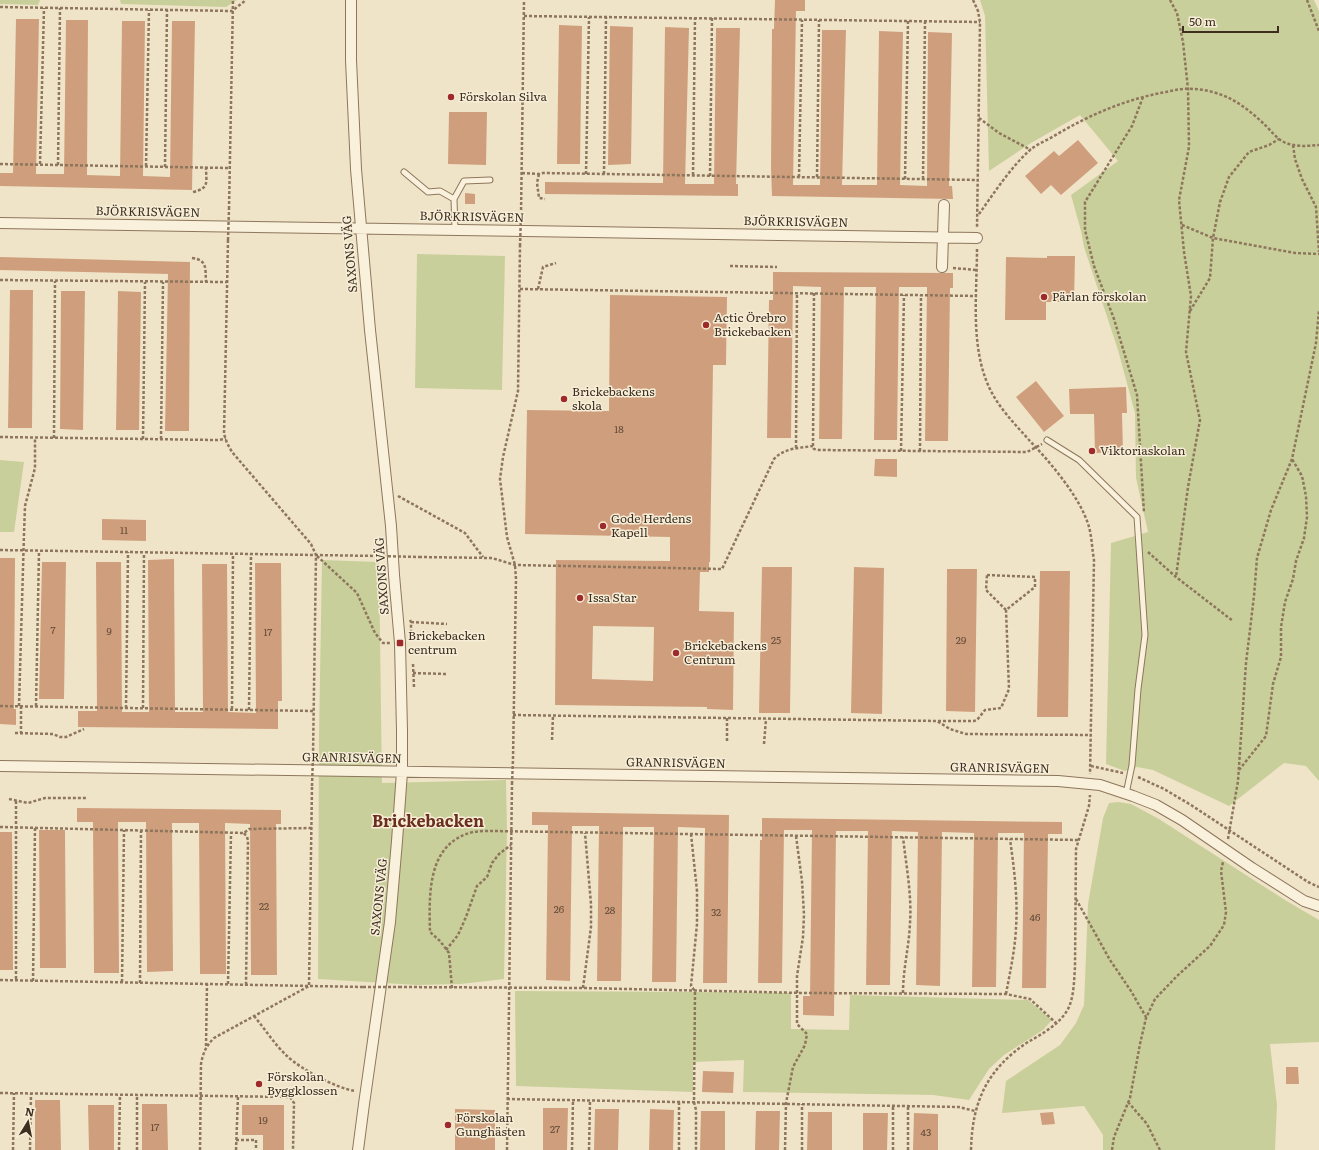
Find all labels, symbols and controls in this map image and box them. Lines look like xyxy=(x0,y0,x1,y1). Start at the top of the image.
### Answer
scale bar xyxy=(1183,8,1278,34)
text: 50 m xyxy=(1189,12,1216,30)
place label: Förskolan Silva xyxy=(459,87,547,105)
marker: Förskolan Silva xyxy=(446,92,456,102)
street label: BJÖRKRISVÄGEN xyxy=(96,201,200,221)
street label: BJÖRKRISVÄGEN xyxy=(420,206,524,226)
street label: BJÖRKRISVÄGEN xyxy=(744,211,848,231)
street label: SAXONS VÄG xyxy=(337,215,361,294)
place label: Pärlan förskolan xyxy=(1052,287,1147,305)
marker: Pärlan förskolan xyxy=(1039,292,1049,302)
place label: Actic Örebro Brickebacken xyxy=(714,308,791,340)
marker: Actic Örebro Brickebacken xyxy=(701,320,711,330)
place label: Brickebackens skola xyxy=(572,382,655,414)
marker: Brickebackens skola xyxy=(559,394,569,404)
house number: 18 xyxy=(614,421,624,436)
place label: Viktoriaskolan xyxy=(1100,441,1185,459)
marker: Viktoriaskolan xyxy=(1087,446,1097,456)
place label: Gode Herdens Kapell xyxy=(611,509,692,541)
marker: Gode Herdens Kapell xyxy=(598,521,608,531)
house number: 11 xyxy=(120,522,128,537)
street label: SAXONS VÄG xyxy=(369,537,393,615)
place label: Issa Star xyxy=(588,588,637,606)
marker: Issa Star xyxy=(575,593,585,603)
house number: 7 xyxy=(50,622,56,637)
house number: 9 xyxy=(106,623,112,638)
house number: 17 xyxy=(264,624,272,639)
place label: Brickebacken centrum xyxy=(408,626,485,658)
house number: 25 xyxy=(771,632,781,647)
house number: 29 xyxy=(956,632,966,647)
place label: Brickebackens Centrum xyxy=(684,636,767,668)
marker: Brickebacken centrum xyxy=(395,638,405,648)
marker: Brickebackens Centrum xyxy=(671,648,681,658)
street label: GRANRISVÄGEN xyxy=(302,747,402,767)
street label: GRANRISVÄGEN xyxy=(626,752,726,772)
street label: GRANRISVÄGEN xyxy=(950,757,1050,777)
district label: Brickebacken xyxy=(372,808,484,832)
street label: SAXONS VÄG xyxy=(365,857,391,936)
house number: 22 xyxy=(259,898,269,913)
house number: 26 xyxy=(554,901,565,916)
house number: 28 xyxy=(605,902,616,917)
house number: 32 xyxy=(711,904,721,919)
house number: 46 xyxy=(1030,909,1041,924)
place label: Förskolan Byggklossen xyxy=(267,1067,338,1099)
marker: Förskolan Byggklossen xyxy=(254,1079,264,1089)
north arrow xyxy=(8,1102,48,1142)
text: N xyxy=(24,1102,36,1120)
place label: Förskolan Gunghästen xyxy=(456,1108,526,1140)
house number: 19 xyxy=(258,1112,268,1127)
house number: 17 xyxy=(151,1119,159,1134)
marker: Förskolan Gunghästen xyxy=(443,1120,453,1130)
house number: 27 xyxy=(550,1121,560,1136)
house number: 43 xyxy=(921,1124,931,1139)

